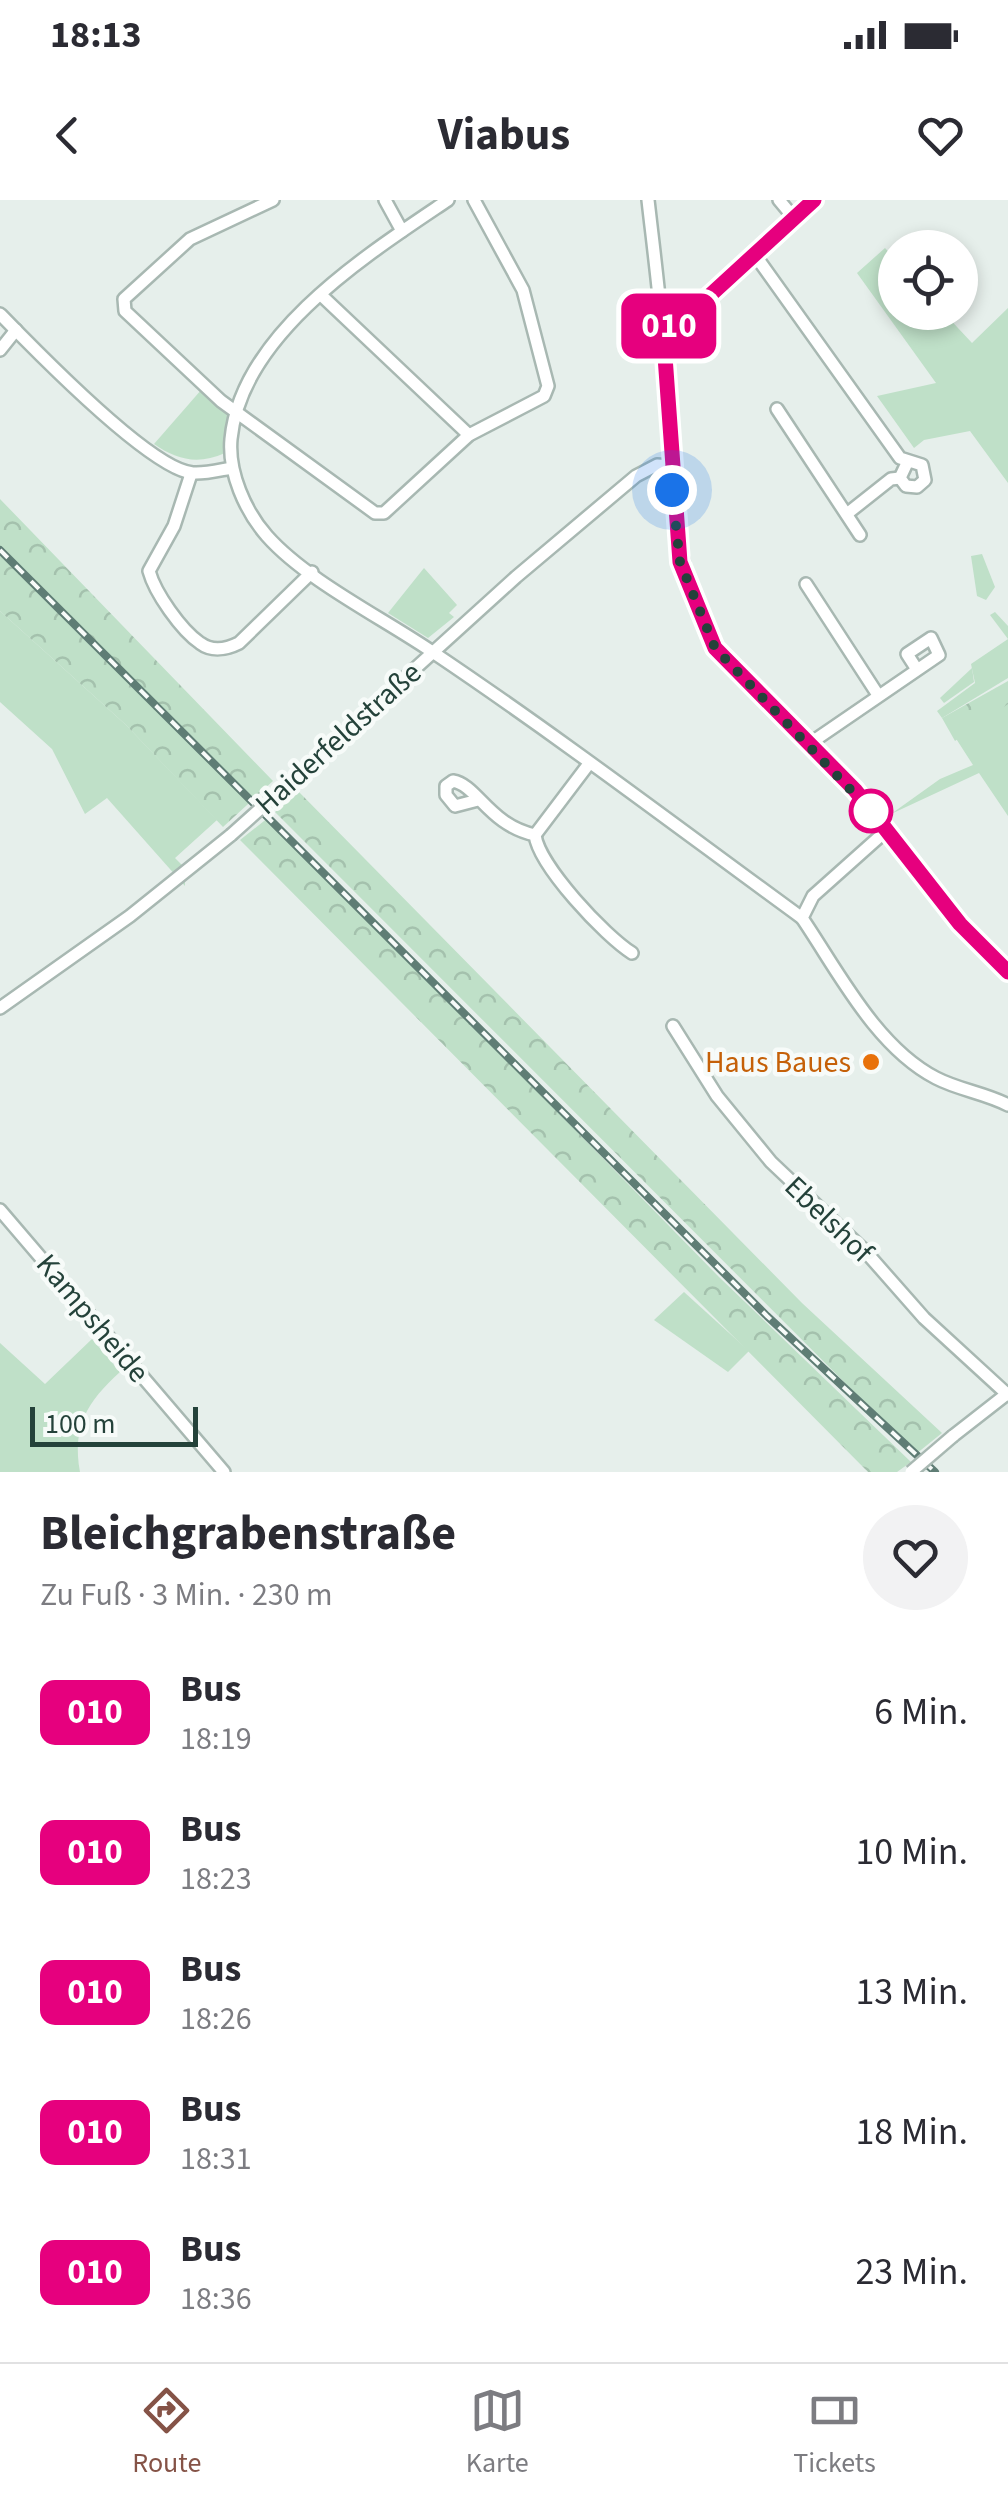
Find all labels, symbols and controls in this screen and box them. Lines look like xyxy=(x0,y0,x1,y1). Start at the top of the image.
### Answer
text: 18:13 xyxy=(50,8,142,62)
text: Viabus xyxy=(438,103,570,167)
icon: back xyxy=(40,108,95,163)
icon: heart xyxy=(913,108,968,163)
map controls xyxy=(878,230,978,330)
button: locate xyxy=(878,230,978,330)
line badge: 010 xyxy=(612,294,726,358)
text: 010 xyxy=(641,301,697,351)
your location xyxy=(647,465,697,515)
street label: Haiderfeldstraße xyxy=(246,652,431,825)
unlabelled marker xyxy=(850,790,892,832)
place label: Haus Baues xyxy=(705,1041,851,1084)
marker: Haus Baues xyxy=(860,1051,882,1073)
street label: Ebelshof xyxy=(775,1166,884,1273)
street label: Kampsheide xyxy=(26,1245,159,1392)
scale bar xyxy=(30,1402,198,1446)
text: 100 m xyxy=(45,1404,116,1444)
text: Bleichgrabenstraße xyxy=(40,1500,456,1568)
button: heart xyxy=(863,1505,968,1610)
text: Zu Fuß · 3 Min. · 230 m xyxy=(40,1572,333,1618)
text: Bus xyxy=(180,1662,241,1716)
text: 6 Min. xyxy=(874,1685,968,1739)
text: 010 xyxy=(67,1687,123,1737)
text: 18:19 xyxy=(180,1716,252,1762)
text: Bus xyxy=(180,1802,241,1856)
text: 10 Min. xyxy=(855,1825,968,1879)
text: 010 xyxy=(67,1827,123,1877)
text: 18:23 xyxy=(180,1856,252,1902)
text: Bus xyxy=(180,1942,241,1996)
text: 13 Min. xyxy=(855,1965,968,2019)
text: 010 xyxy=(67,1967,123,2017)
text: 18:26 xyxy=(180,1996,252,2042)
text: Bus xyxy=(180,2082,241,2136)
text: 18 Min. xyxy=(855,2105,968,2159)
text: 010 xyxy=(67,2107,123,2157)
text: 18:31 xyxy=(180,2136,252,2182)
text: Bus xyxy=(180,2222,241,2276)
text: 23 Min. xyxy=(855,2245,968,2299)
text: 010 xyxy=(67,2247,123,2297)
text: 18:36 xyxy=(180,2276,252,2322)
tab: Route xyxy=(132,2383,201,2483)
tab: Karte xyxy=(466,2383,529,2483)
tab: Tickets xyxy=(793,2383,876,2483)

